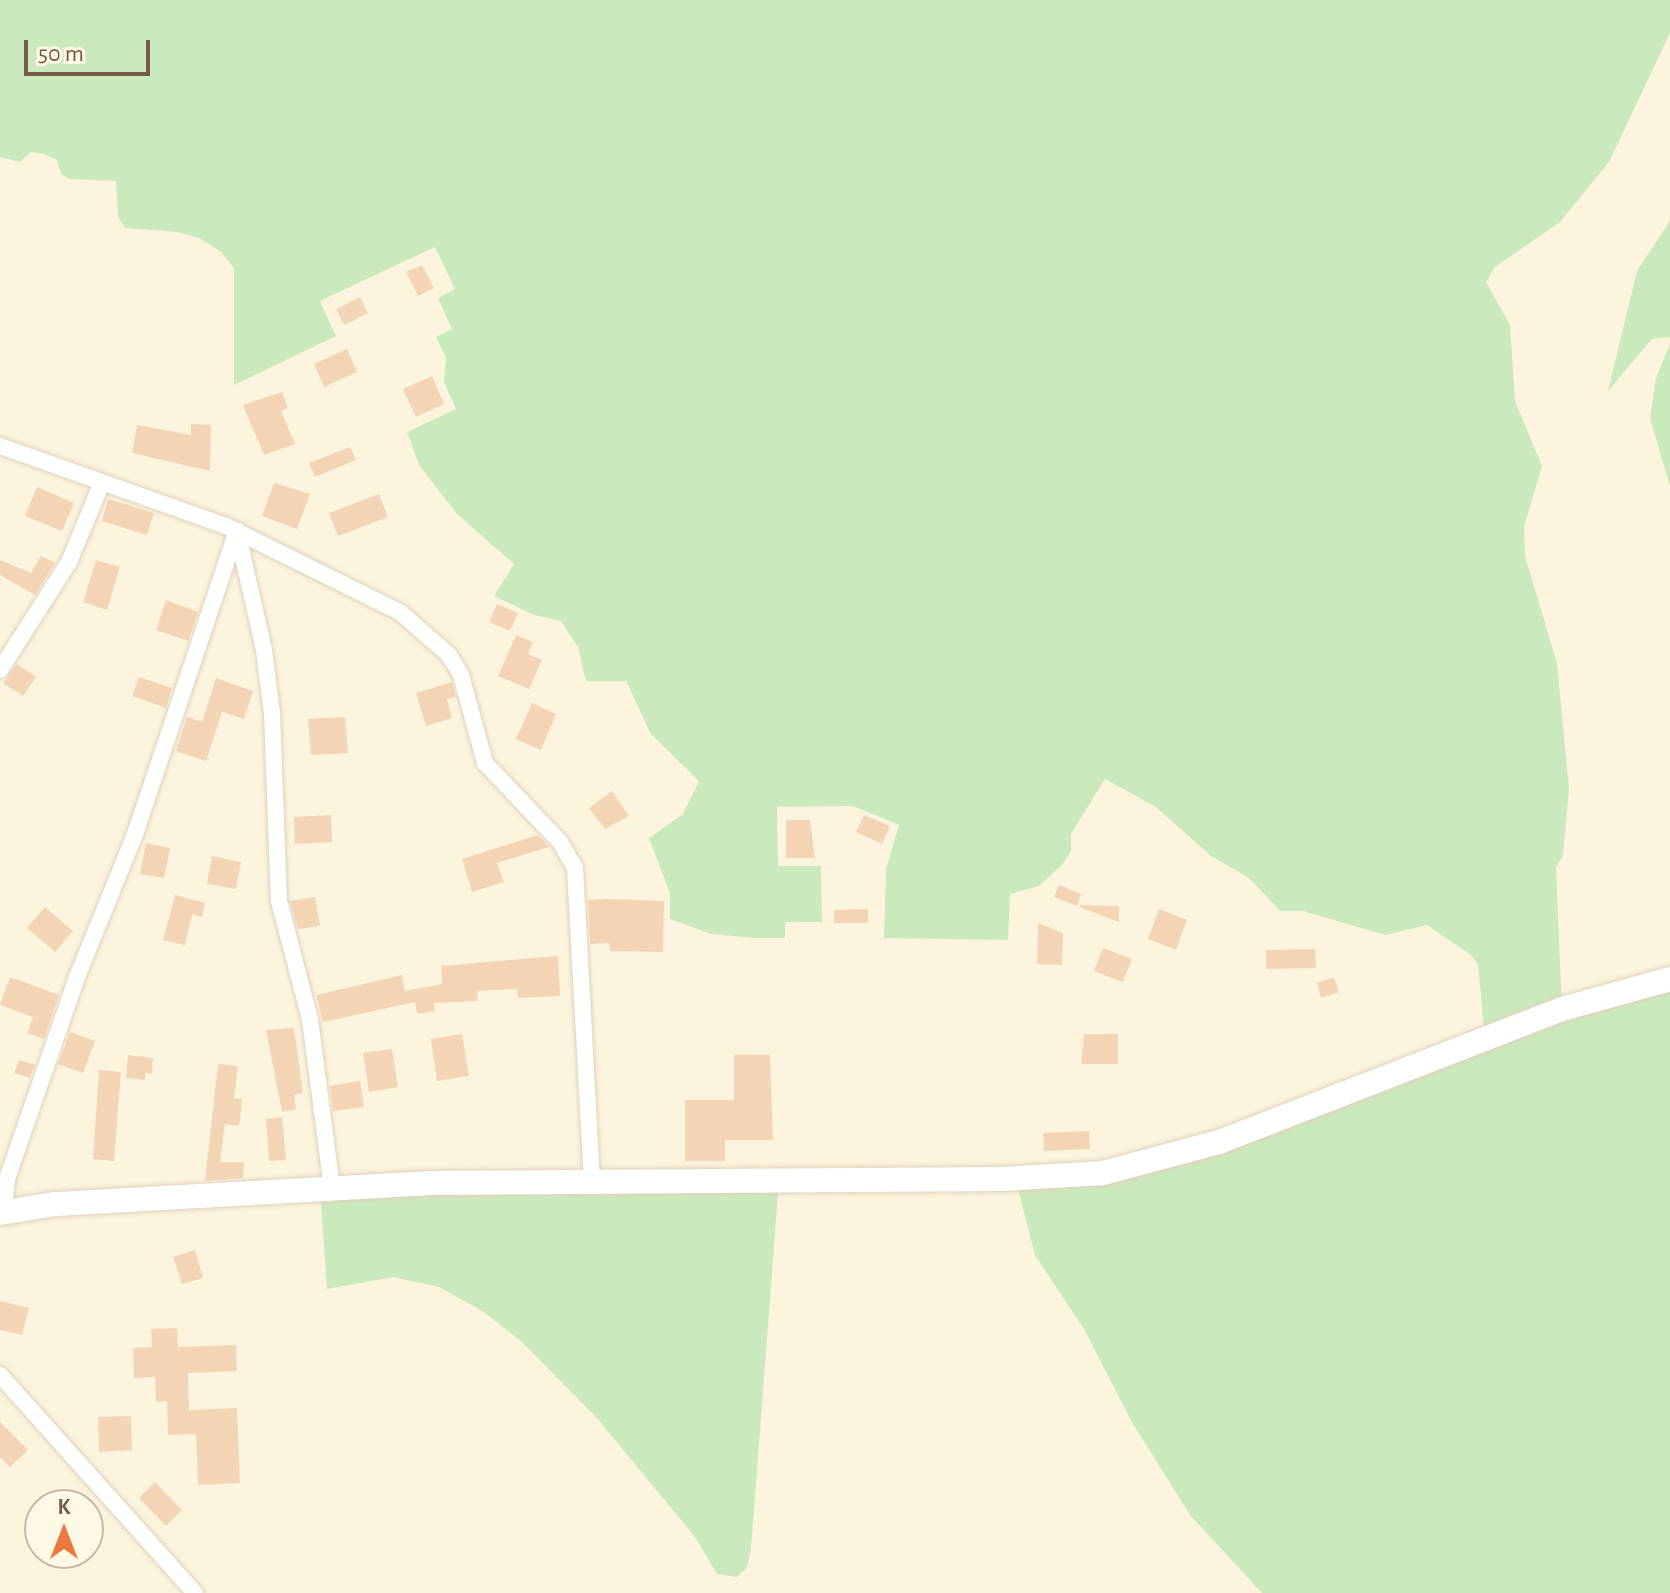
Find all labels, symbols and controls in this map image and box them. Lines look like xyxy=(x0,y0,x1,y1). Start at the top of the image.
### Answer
scale bar xyxy=(28,24,154,74)
text: 50 m xyxy=(38,42,84,66)
north arrow xyxy=(24,1489,104,1569)
text: K xyxy=(58,1496,70,1518)

